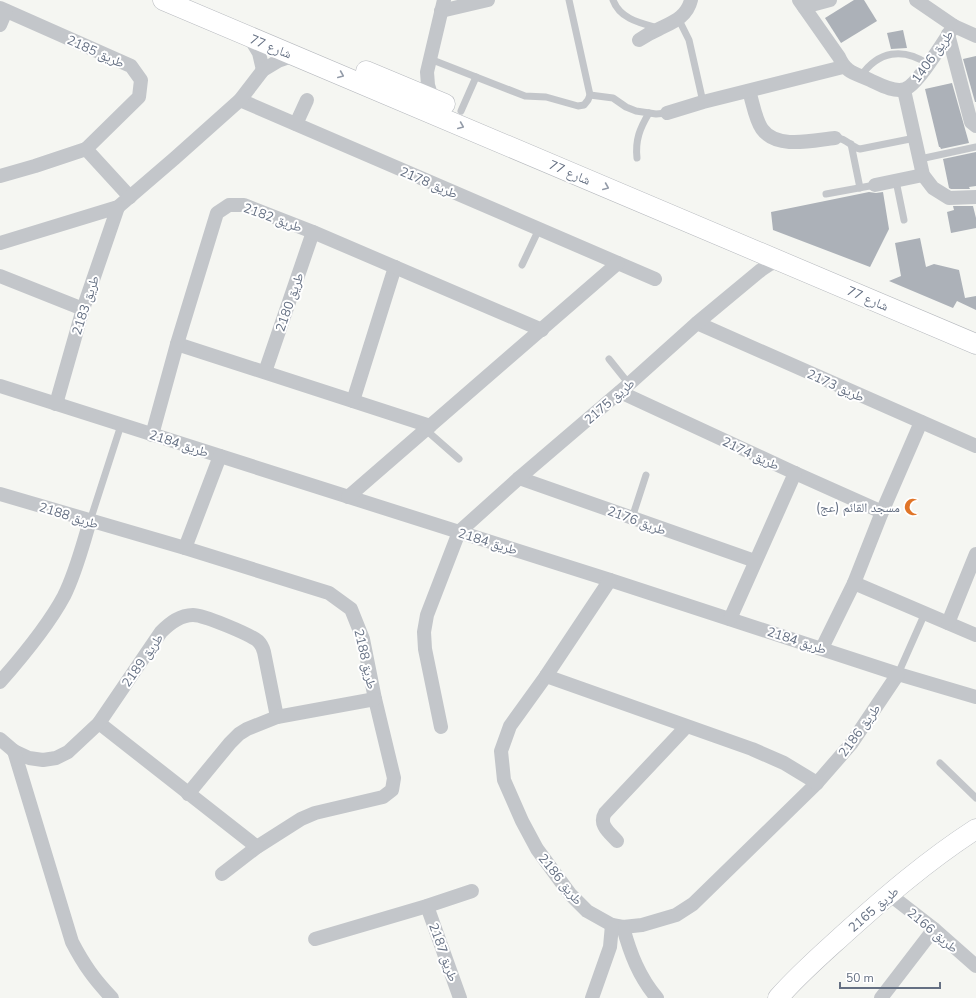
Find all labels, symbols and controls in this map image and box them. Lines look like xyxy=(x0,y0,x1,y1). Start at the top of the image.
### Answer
street label: طريق 1406 xyxy=(908,27,958,87)
street label: شارع 77 xyxy=(247,30,294,63)
street label: طريق 2185 xyxy=(64,31,127,73)
one-way arrow xyxy=(337,70,345,78)
one-way arrow xyxy=(457,121,464,129)
street label: شارع 77 xyxy=(546,156,593,190)
street label: طريق 2178 xyxy=(397,163,460,203)
one-way arrow xyxy=(602,182,610,190)
street label: طريق 2182 xyxy=(241,199,304,237)
street label: طريق 2180 xyxy=(271,270,308,334)
street label: طريق 2183 xyxy=(68,273,104,337)
street label: شارع 77 xyxy=(844,282,891,316)
street label: طريق 2173 xyxy=(804,365,867,407)
street label: طريق 2175 xyxy=(581,375,639,429)
street label: طريق 2184 xyxy=(147,426,211,462)
street label: طريق 2174 xyxy=(719,433,782,475)
mosque icon: مسجد القائم (عج) xyxy=(903,497,923,517)
street label: طريق 2188 xyxy=(37,498,101,534)
place label: مسجد القائم (عج) xyxy=(816,499,900,517)
street label: طريق 2176 xyxy=(605,502,668,540)
street label: طريق 2184 xyxy=(456,524,520,560)
street label: طريق 2184 xyxy=(765,623,829,659)
street label: طريق 2188 xyxy=(349,627,381,691)
street label: طريق 2189 xyxy=(118,630,168,691)
street label: طريق 2186 xyxy=(835,701,885,761)
street label: طريق 2186 xyxy=(534,850,586,909)
street label: طريق 2165 xyxy=(845,883,903,937)
street label: طريق 2166 xyxy=(903,904,962,957)
street label: طريق 2187 xyxy=(424,921,462,984)
scale bar xyxy=(840,964,940,990)
text: 50 m xyxy=(846,970,874,986)

